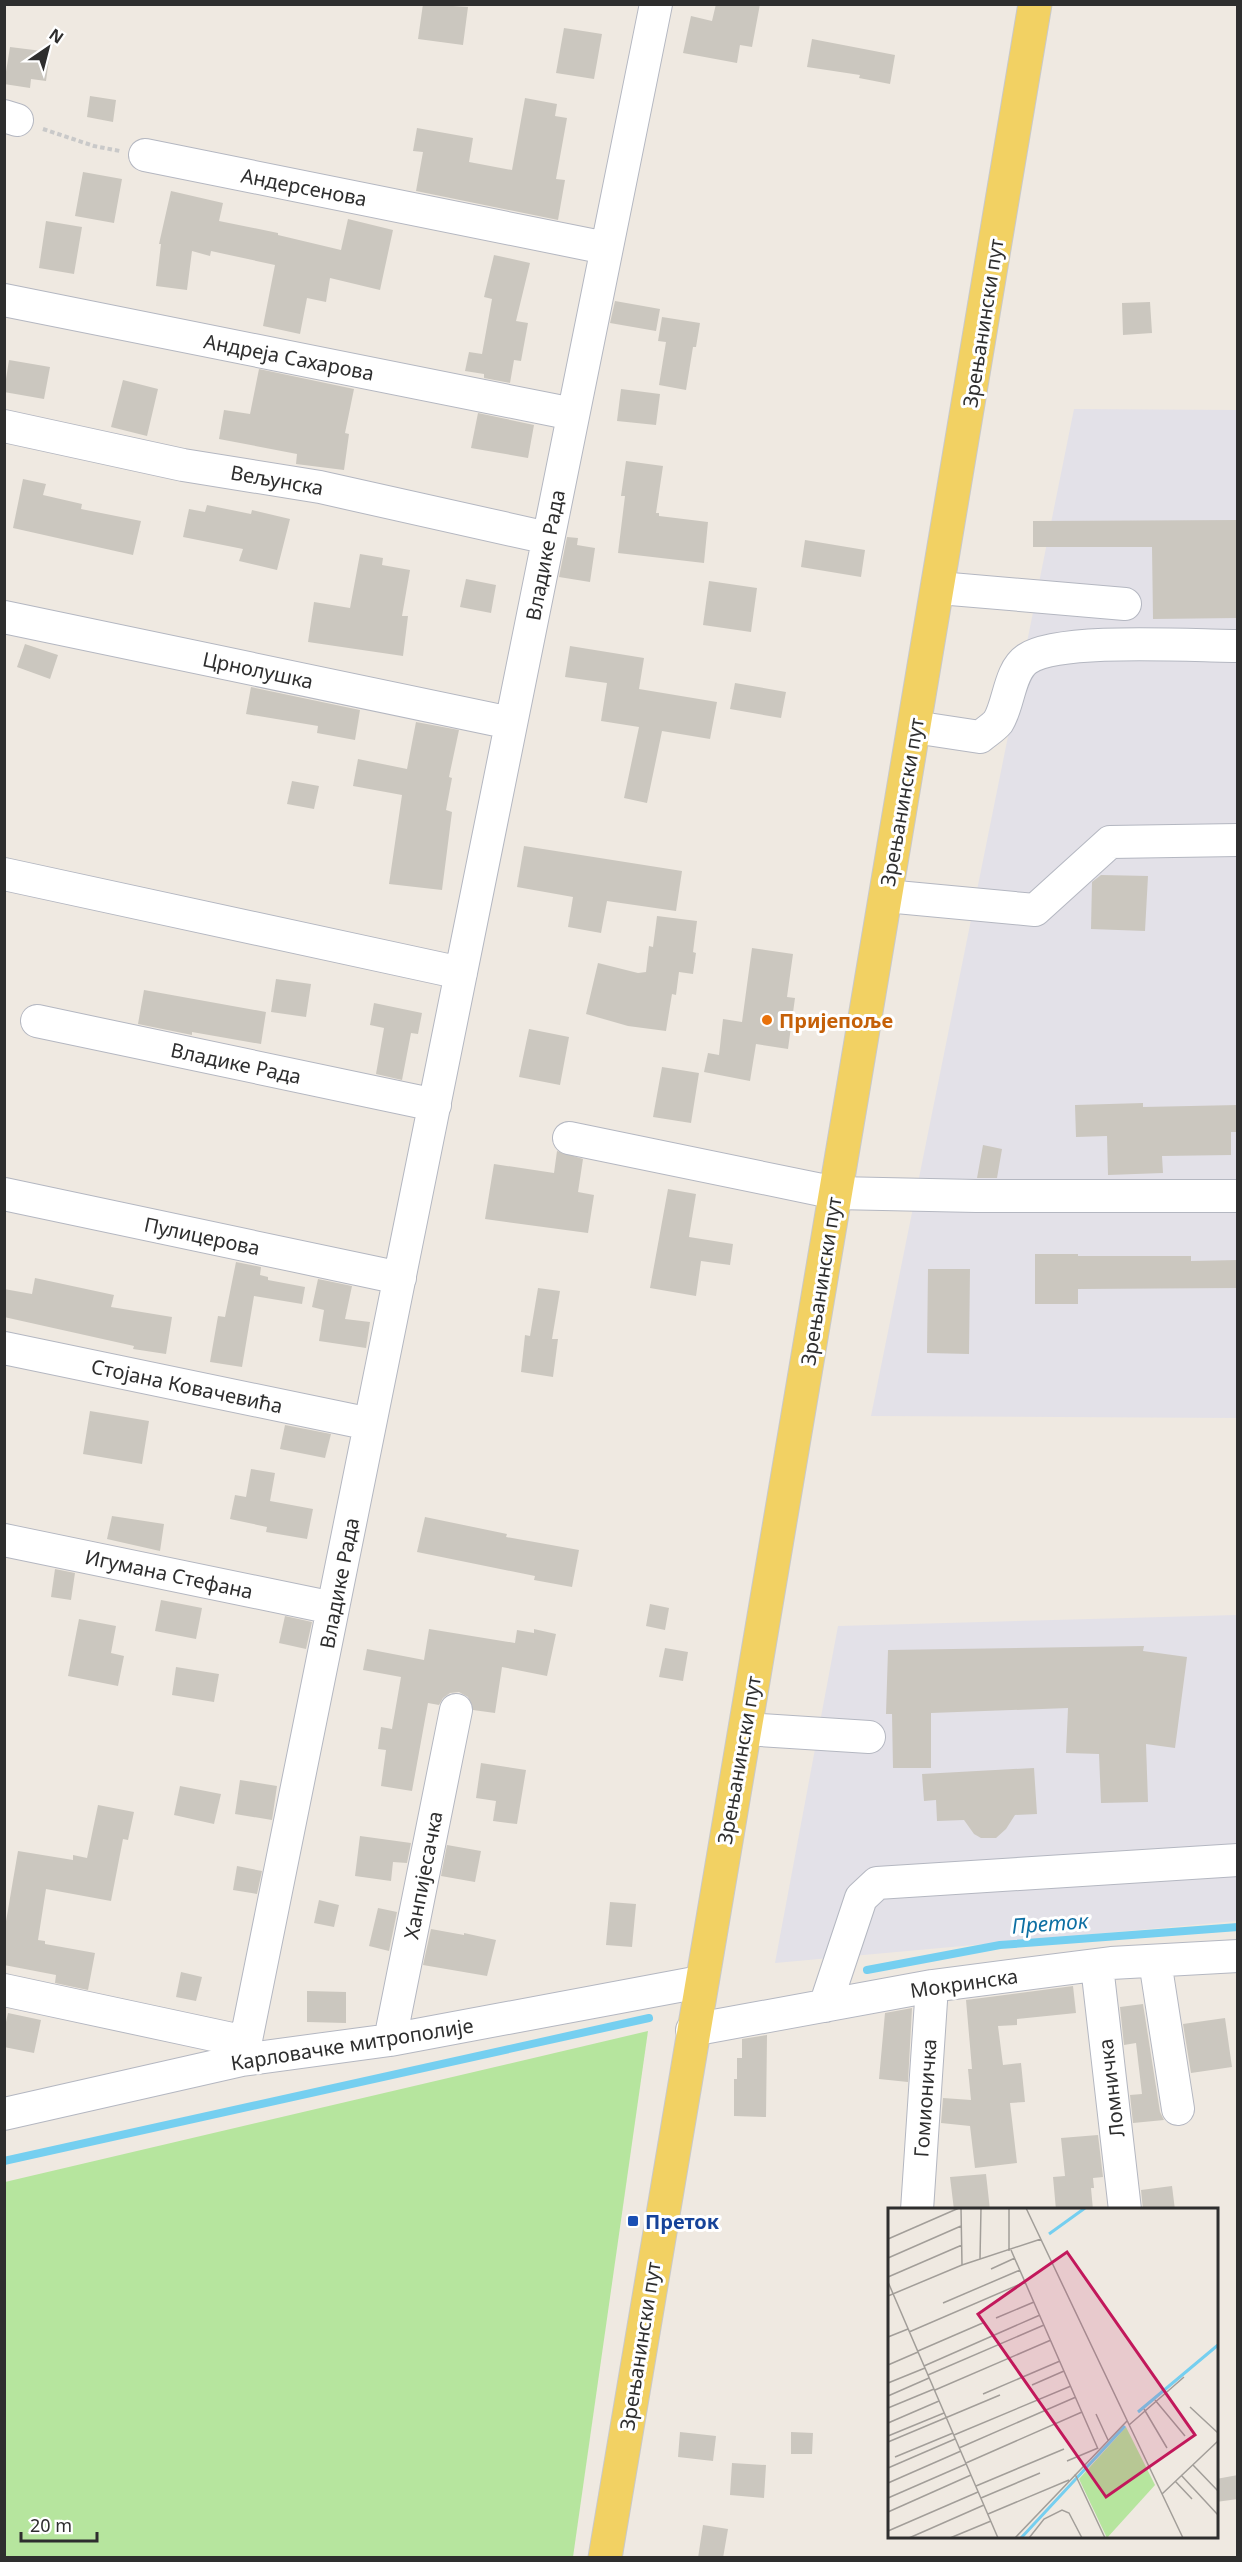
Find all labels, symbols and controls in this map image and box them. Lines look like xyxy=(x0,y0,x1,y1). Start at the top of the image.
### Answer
north arrow xyxy=(18,18,78,78)
text: N xyxy=(45,23,68,48)
street label: Андерсенова xyxy=(239,162,369,212)
street label: Зрењанински пут xyxy=(956,237,1010,409)
street label: Андреја Сахарова xyxy=(202,327,376,387)
street label: Вељунска xyxy=(228,459,326,501)
street label: Владике Рада xyxy=(519,487,571,623)
street label: Црнолушка xyxy=(200,645,316,695)
street label: Зрењанински пут xyxy=(874,716,930,888)
place label: Пријепоље xyxy=(779,1007,893,1034)
marker: Пријепоље xyxy=(760,1013,774,1027)
street label: Владике Рада xyxy=(168,1036,304,1090)
street label: Зрењанински пут xyxy=(794,1195,848,1367)
street label: Пулицерова xyxy=(142,1211,262,1261)
street label: Стојана Ковачевића xyxy=(89,1353,285,1419)
street label: Владике Рада xyxy=(313,1515,365,1651)
street label: Игумана Стефана xyxy=(82,1543,256,1605)
street label: Зрењанински пут xyxy=(711,1674,767,1846)
street label: Ханпијесачка xyxy=(397,1809,449,1941)
water label: Преток xyxy=(1011,1906,1091,1940)
street label: Мокринска xyxy=(908,1962,1020,2004)
street label: Карловачке митрополије xyxy=(229,2011,475,2077)
street label: Ломничка xyxy=(1092,2037,1130,2139)
street label: Гомионичка xyxy=(907,2038,943,2158)
place label: Преток xyxy=(645,2208,720,2235)
inset map xyxy=(888,2208,1218,2538)
marker: Преток xyxy=(626,2214,640,2228)
street label: Зрењанински пут xyxy=(613,2260,667,2432)
scale bar xyxy=(21,2505,98,2543)
text: 20 m xyxy=(30,2513,72,2537)

